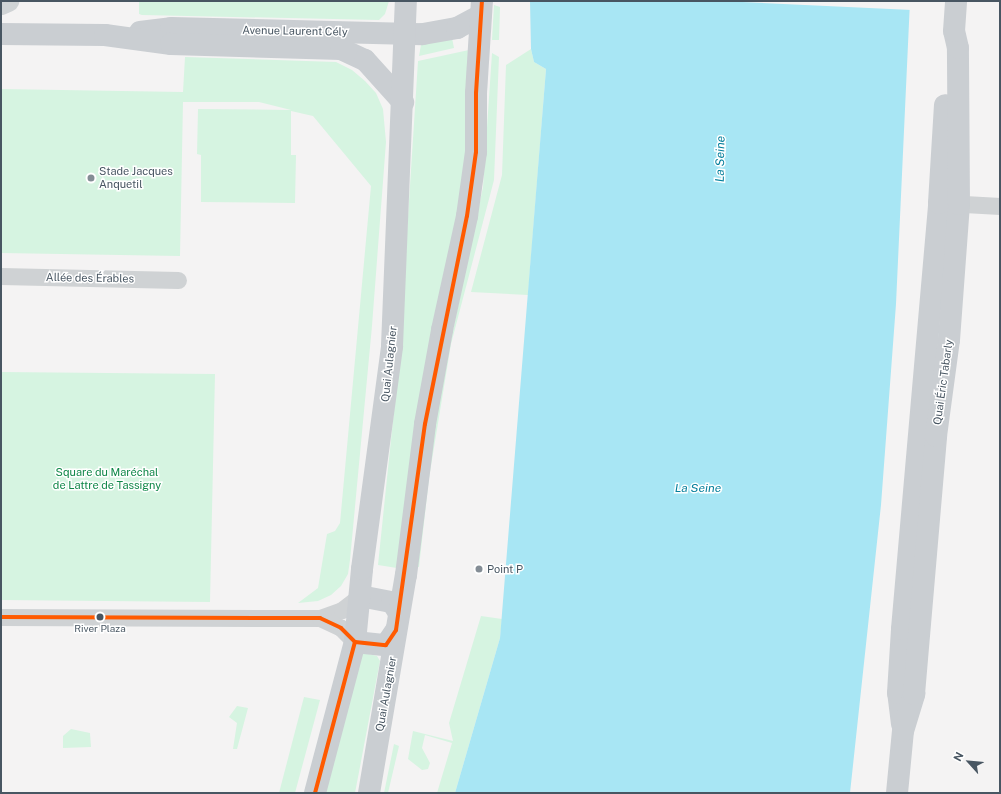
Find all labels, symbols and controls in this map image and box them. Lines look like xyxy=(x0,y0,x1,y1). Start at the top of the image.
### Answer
street label: Avenue Laurent Cély xyxy=(242,23,348,39)
water label: La Seine xyxy=(713,136,729,182)
place label: Stade Jacques Anquetil xyxy=(99,165,173,191)
marker: Stade Jacques Anquetil xyxy=(86,173,96,183)
street label: Allée des Érables xyxy=(46,271,134,285)
street label: Quai Aulagnier xyxy=(378,325,400,403)
street label: Quai Éric Tabarly xyxy=(930,338,956,426)
park label: Square du Maréchal de Lattre de Tassigny xyxy=(53,466,161,492)
water label: La Seine xyxy=(675,482,721,496)
place label: Point P xyxy=(487,562,523,576)
marker: Point P xyxy=(474,564,484,574)
marker: River Plaza xyxy=(95,612,105,622)
place label: River Plaza xyxy=(74,623,126,635)
street label: Quai Aulagnier xyxy=(373,655,399,733)
north arrow xyxy=(949,742,989,782)
text: N xyxy=(951,750,966,763)

